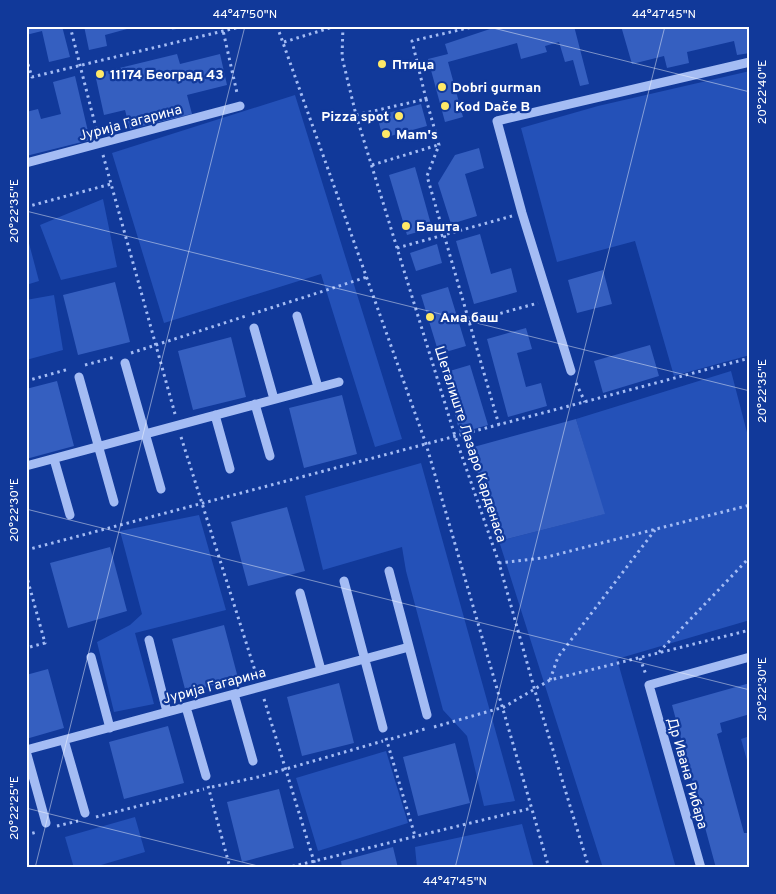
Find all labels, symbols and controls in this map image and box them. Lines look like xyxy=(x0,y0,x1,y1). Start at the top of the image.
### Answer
text: 44°47'50"N xyxy=(213,7,277,23)
text: 44°47'45"N xyxy=(632,7,696,23)
place label: Птица xyxy=(392,57,434,74)
marker: Птица xyxy=(376,58,388,70)
text: 20°22'40"E xyxy=(755,60,771,124)
place label: 11174 Београд 43 xyxy=(110,67,224,84)
marker: 11174 Београд 43 xyxy=(94,68,106,80)
place label: Dobri gurman xyxy=(452,80,541,97)
marker: Dobri gurman xyxy=(436,81,448,93)
place label: Kod Dače B xyxy=(455,99,530,116)
marker: Kod Dače B xyxy=(439,100,451,112)
street label: Јурија Гагарина xyxy=(77,102,184,145)
place label: Pizza spot xyxy=(321,109,389,126)
marker: Pizza spot xyxy=(393,110,405,122)
place label: Mam's xyxy=(396,127,438,144)
marker: Mam's xyxy=(380,128,392,140)
text: 20°22'35"E xyxy=(7,179,23,243)
place label: Башта xyxy=(416,219,460,236)
marker: Башта xyxy=(400,220,412,232)
place label: Ама баш xyxy=(440,310,499,327)
marker: Ама баш xyxy=(424,311,436,323)
street label: Шеталиште Лазаро Карденаса xyxy=(430,344,509,545)
text: 20°22'35"E xyxy=(755,359,771,423)
text: 20°22'30"E xyxy=(7,478,23,542)
text: 20°22'30"E xyxy=(755,657,771,721)
street label: Јурија Гагарина xyxy=(161,665,268,708)
street label: Др Ивана Рибара xyxy=(662,716,711,831)
text: 20°22'25"E xyxy=(7,776,23,840)
text: 44°47'45"N xyxy=(423,874,487,890)

